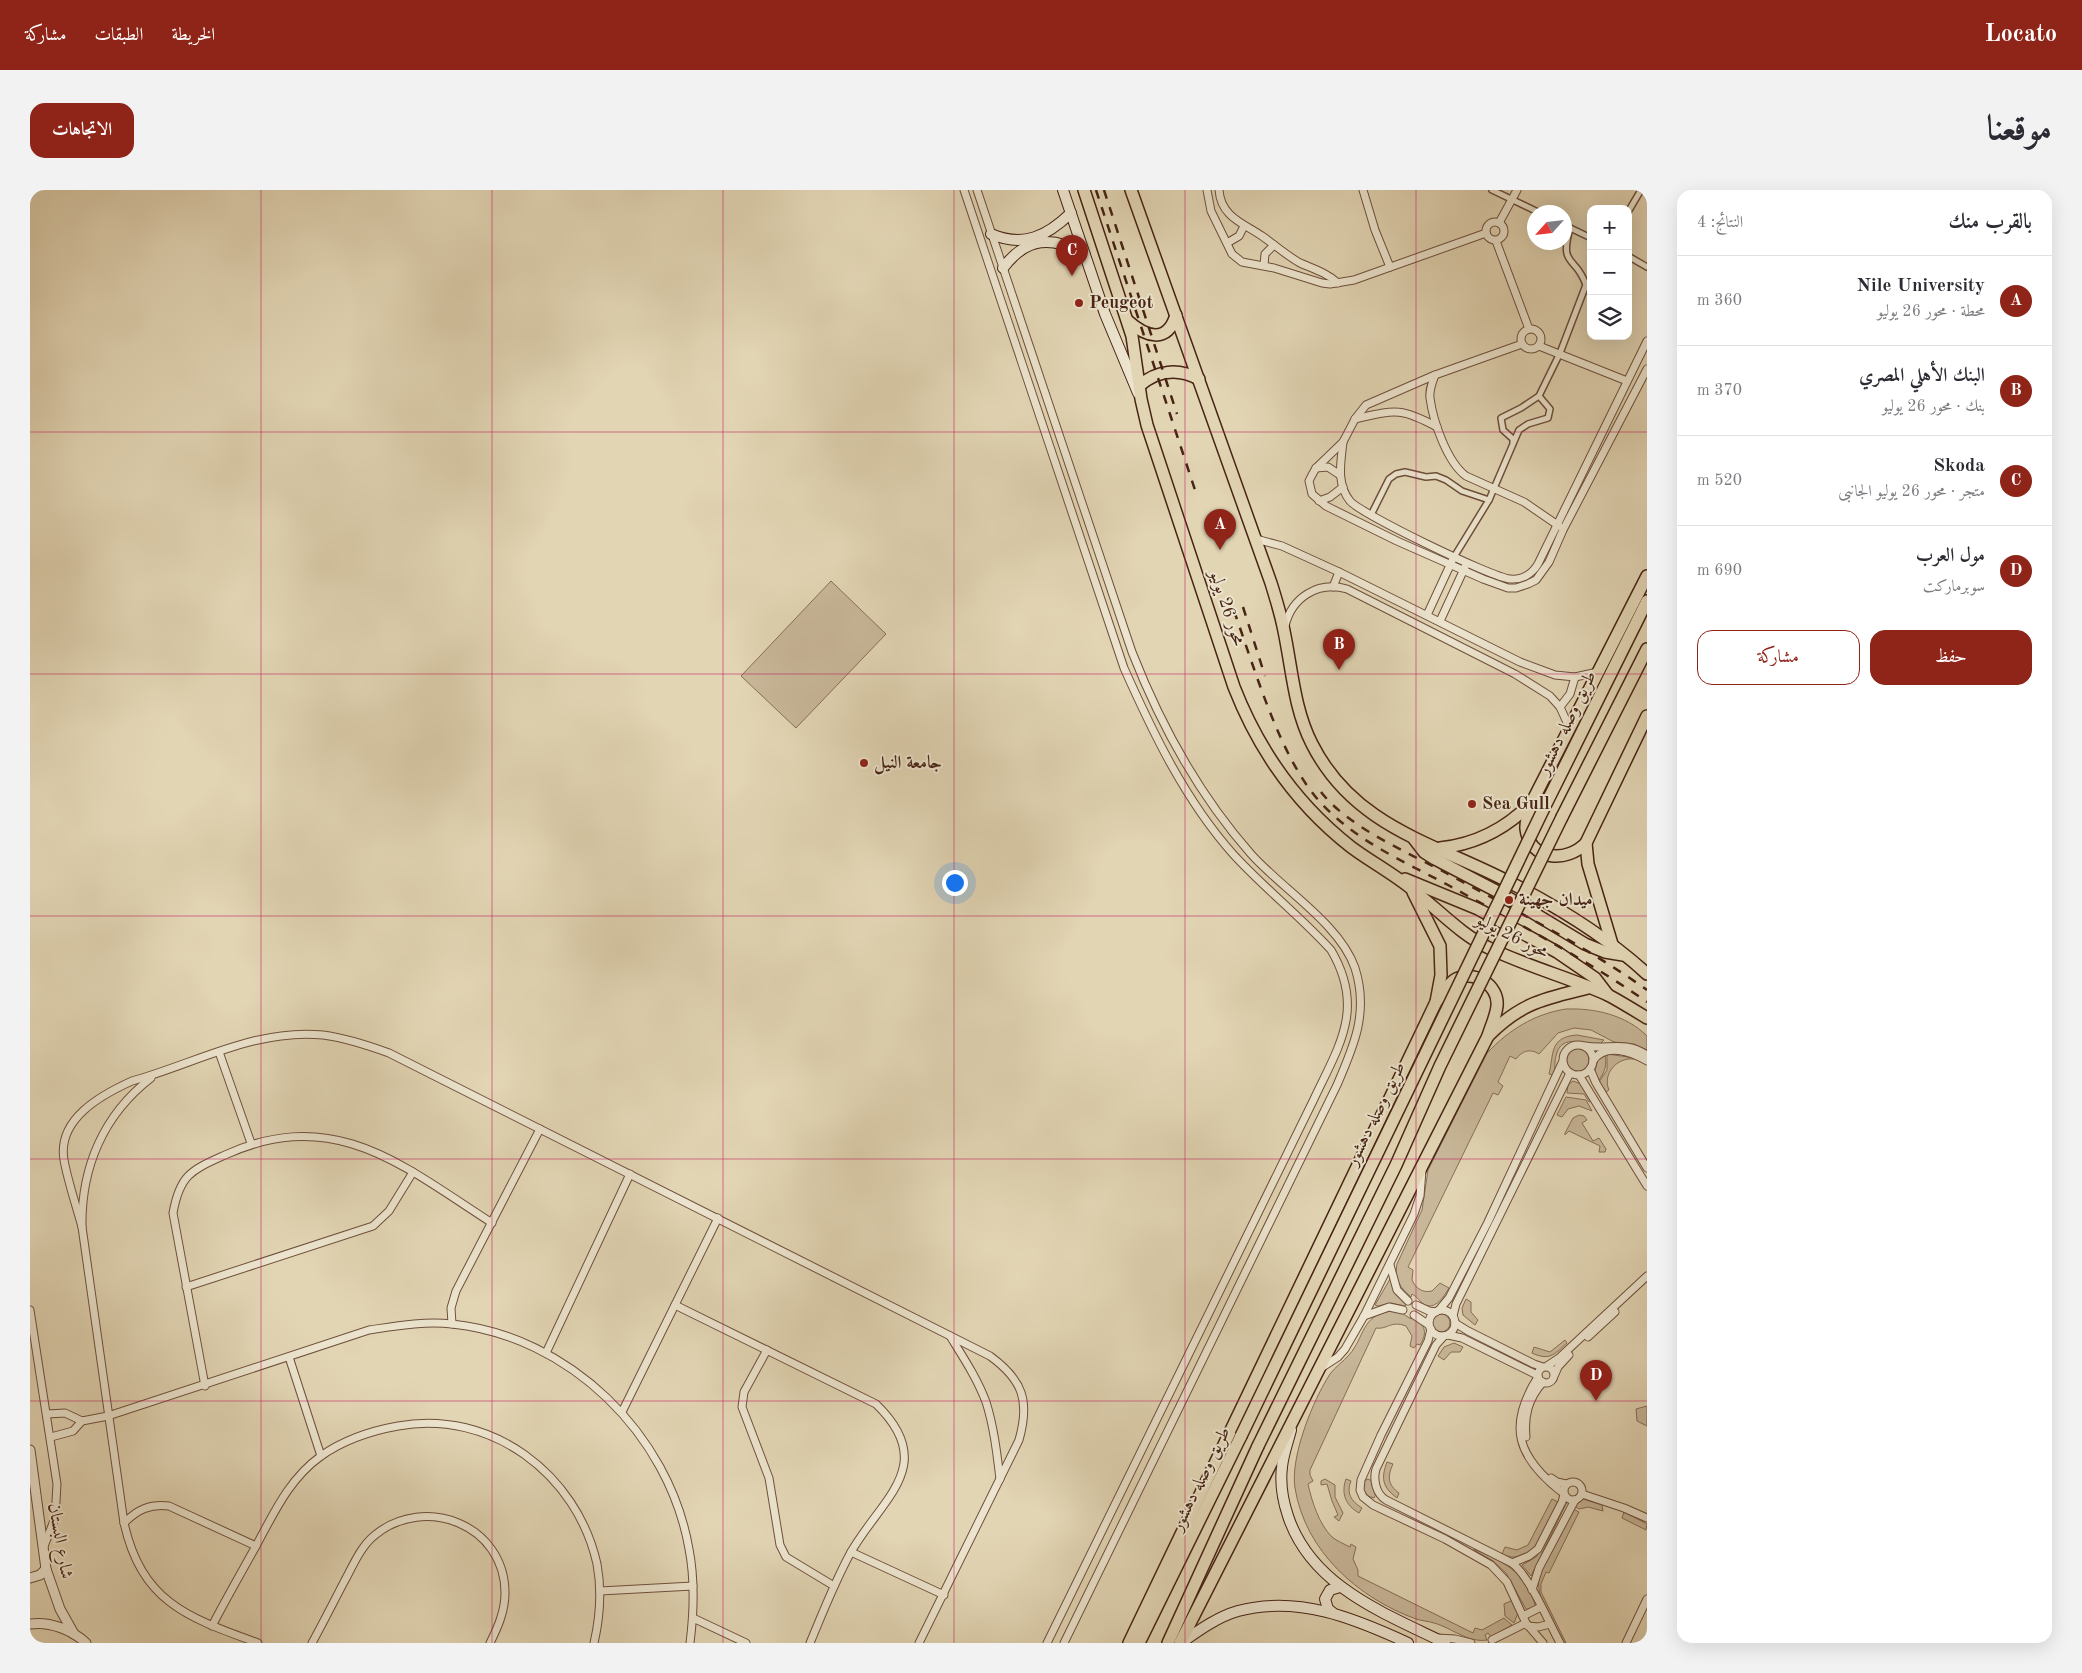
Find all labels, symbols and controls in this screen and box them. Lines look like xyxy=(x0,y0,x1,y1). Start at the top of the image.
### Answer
text: Locato xyxy=(1985,23,2057,47)
text: مشاركة xyxy=(25,26,66,44)
text: الطبقات xyxy=(94,26,143,44)
text: الخريطة xyxy=(171,26,215,44)
button: الاتجاهات xyxy=(30,103,134,158)
text: موقعنا xyxy=(1987,112,2052,147)
north arrow xyxy=(1527,205,1572,250)
map controls xyxy=(1587,205,1632,340)
button: + xyxy=(1587,205,1632,250)
text: بالقرب منك xyxy=(1949,212,2032,233)
text: النتائج: 4 xyxy=(1697,215,1743,231)
pin: C xyxy=(1056,235,1088,276)
button: − xyxy=(1587,250,1632,295)
text: Nile University xyxy=(1857,277,1985,296)
text: 360 m xyxy=(1697,293,1742,309)
text: A xyxy=(2010,293,2022,309)
place label: Peugeot xyxy=(1089,294,1154,312)
button: layers xyxy=(1587,295,1632,340)
marker: Peugeot xyxy=(1073,297,1085,309)
text: محطة · محور 26 يوليو xyxy=(1877,304,1985,320)
text: البنك الأهلي المصري xyxy=(1859,367,1985,386)
text: 370 m xyxy=(1697,383,1742,399)
text: B xyxy=(2010,383,2022,399)
text: بنك · محور 26 يوليو xyxy=(1882,399,1985,415)
text: Skoda xyxy=(1933,457,1985,476)
text: 520 m xyxy=(1697,473,1742,489)
text: C xyxy=(2011,473,2021,489)
text: متجر · محور 26 يوليو الجانبى xyxy=(1838,484,1985,500)
pin: A xyxy=(1204,509,1236,550)
text: مول العرب xyxy=(1916,547,1985,566)
text: 690 m xyxy=(1697,563,1742,579)
text: D xyxy=(2010,563,2022,579)
street label: محور 26 يوليو xyxy=(1205,566,1248,649)
text: سوبرماركت xyxy=(1923,579,1985,595)
pin: B xyxy=(1323,629,1355,670)
button: مشاركة xyxy=(1697,630,1860,685)
button: حفظ xyxy=(1870,630,2032,685)
street label: طريق وصله دهشور xyxy=(1533,668,1602,781)
place label: جامعة النيل xyxy=(874,754,942,775)
marker: جامعة النيل xyxy=(858,757,870,769)
place label: Sea Gull xyxy=(1482,795,1550,813)
marker: Sea Gull xyxy=(1466,798,1478,810)
your location xyxy=(942,870,968,896)
place label: ميدان جهينة xyxy=(1519,891,1593,909)
marker: ميدان جهينة xyxy=(1503,894,1515,906)
street label: محور 26 يوليو xyxy=(1471,909,1551,963)
street label: طريق وصله دهشور xyxy=(1342,1059,1411,1172)
pin: D xyxy=(1580,1360,1612,1401)
street label: طريق وصله دهشور xyxy=(1167,1424,1236,1537)
street label: شارع البستان xyxy=(40,1502,76,1581)

